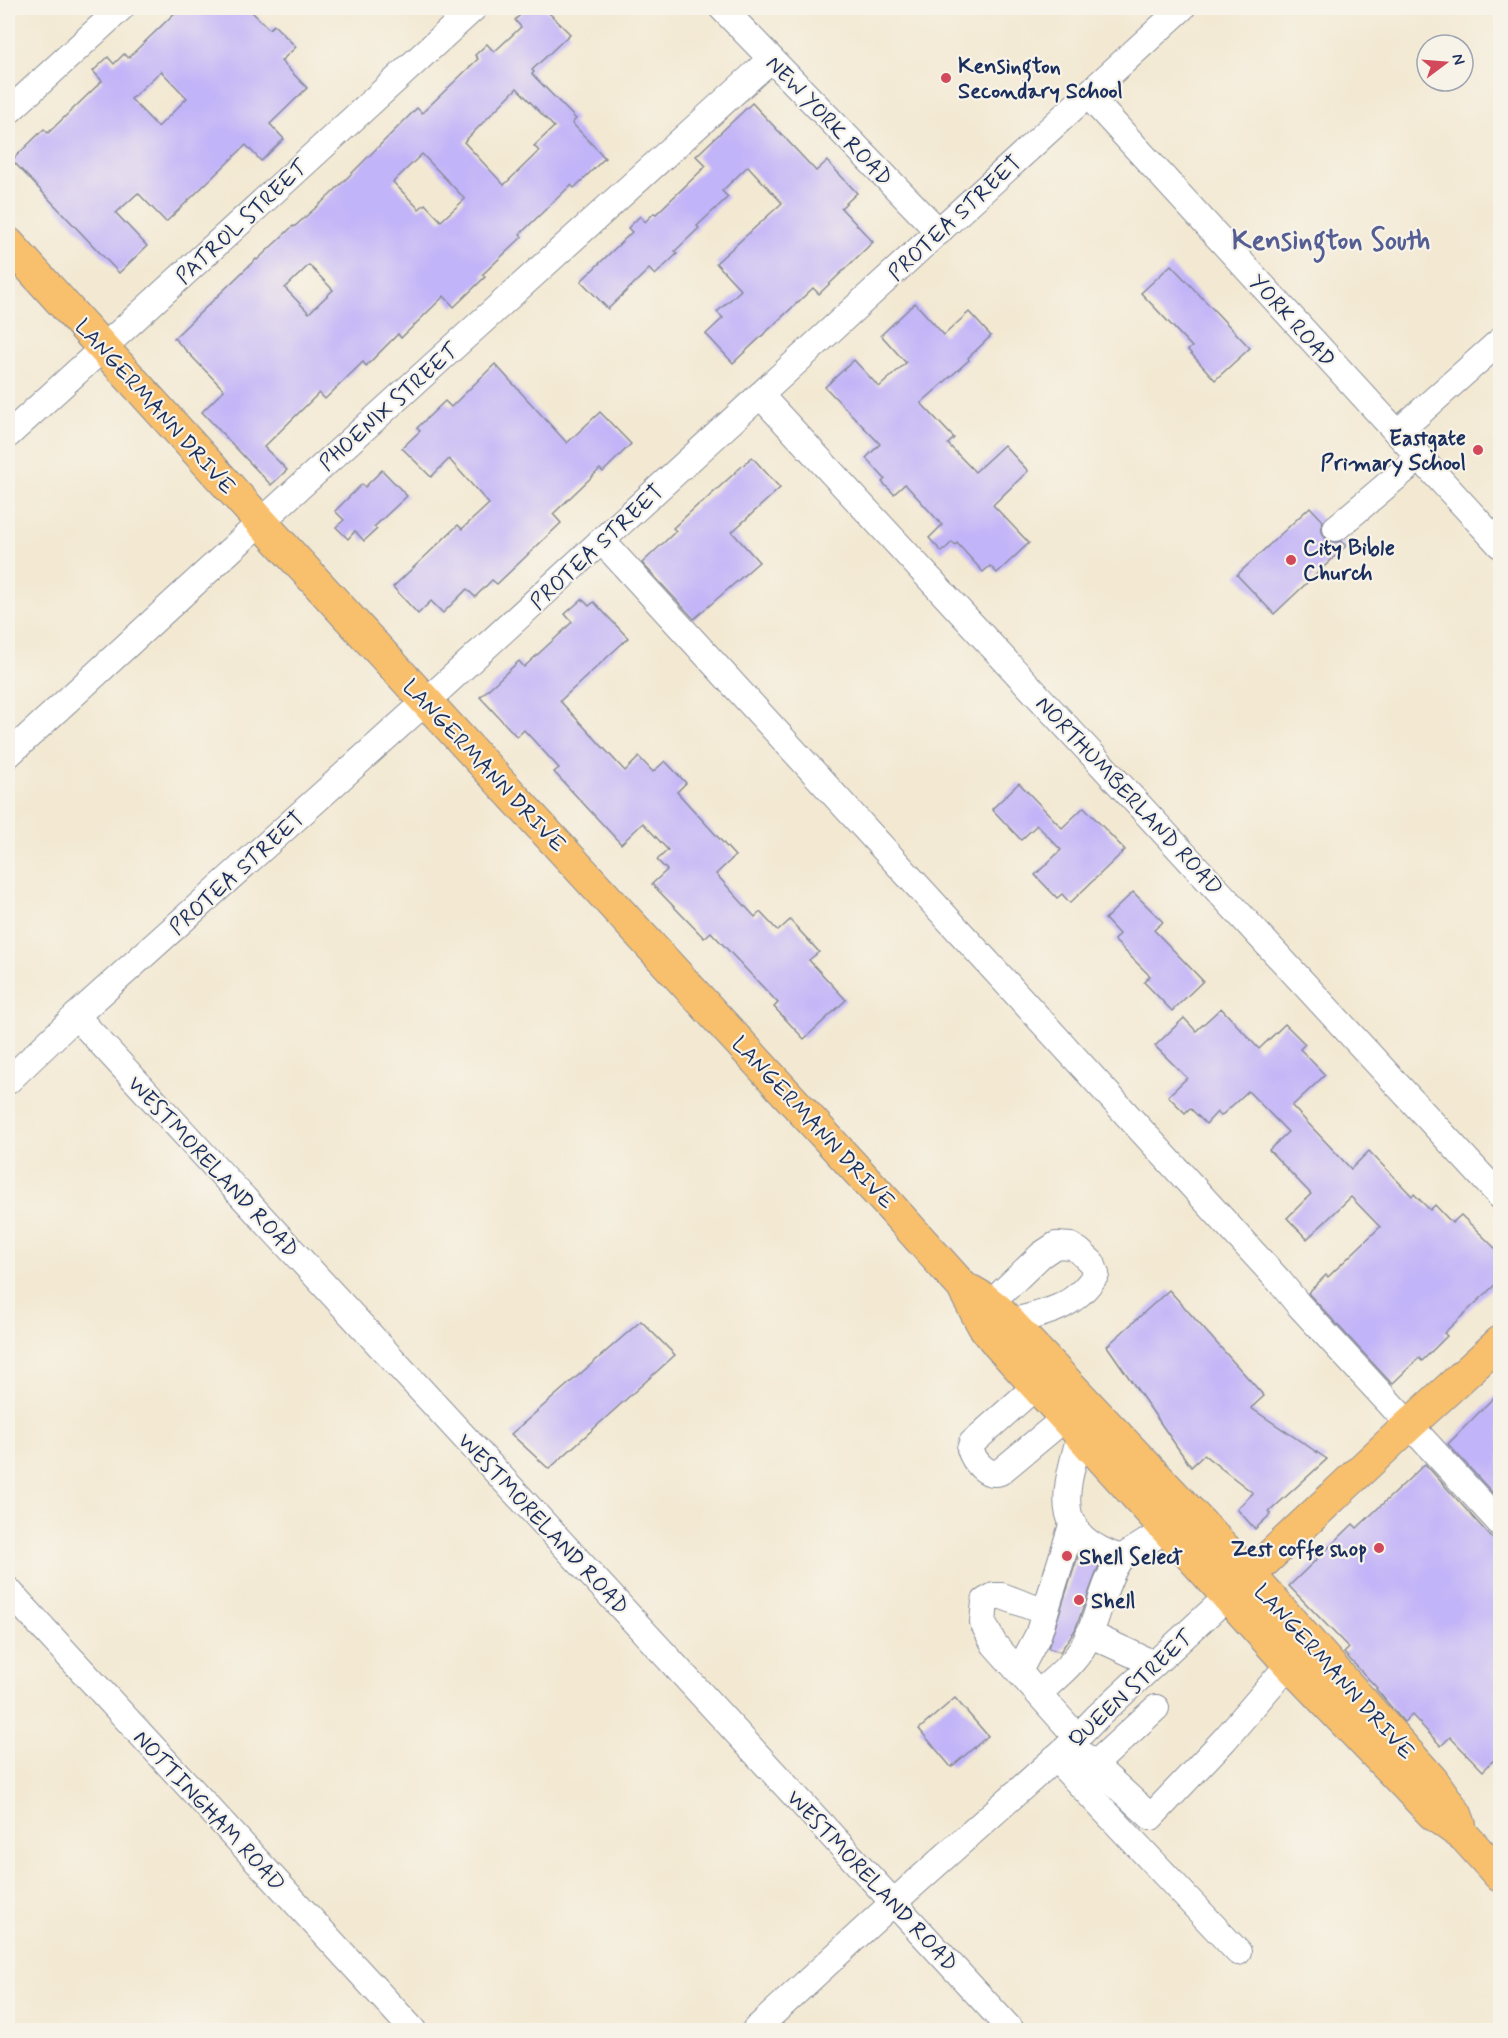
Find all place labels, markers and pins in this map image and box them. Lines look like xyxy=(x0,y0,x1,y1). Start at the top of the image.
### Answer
place label: Kensington Secondary School xyxy=(958,53,1123,106)
marker: Kensington Secondary School xyxy=(939,71,953,85)
place label: Eastgate Primary School xyxy=(1321,425,1466,478)
marker: Eastgate Primary School xyxy=(1471,443,1485,457)
place label: City Bible Church xyxy=(1303,535,1395,588)
marker: City Bible Church xyxy=(1284,553,1298,567)
place label: Zest coffe shop xyxy=(1231,1536,1367,1564)
marker: Zest coffe shop xyxy=(1372,1541,1386,1555)
place label: Shell Select xyxy=(1079,1544,1183,1572)
marker: Shell Select xyxy=(1060,1549,1074,1563)
place label: Shell xyxy=(1091,1588,1135,1616)
marker: Shell xyxy=(1072,1593,1086,1607)

